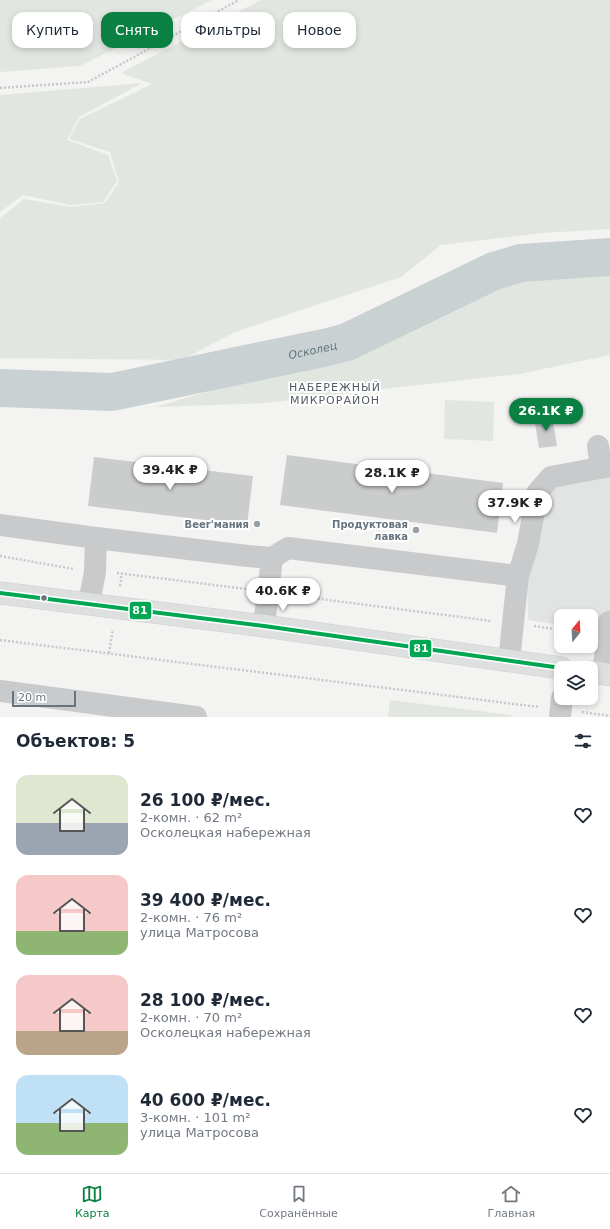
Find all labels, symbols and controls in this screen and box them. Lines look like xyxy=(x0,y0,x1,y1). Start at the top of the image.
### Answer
chip: Купить xyxy=(12,12,93,48)
chip: Снять xyxy=(101,12,173,48)
chip: Фильтры xyxy=(181,12,275,48)
chip: Новое xyxy=(283,12,356,48)
water label: Осколец xyxy=(287,338,338,362)
district label: НАБЕРЕЖНЫЙ МИКРОРАЙОН xyxy=(289,381,381,407)
pin: 26.1K ₽ xyxy=(509,398,583,432)
text: 26.1K ₽ xyxy=(518,403,574,418)
pin: 39.4K ₽ xyxy=(133,457,207,491)
pin: 28.1K ₽ xyxy=(355,460,429,494)
text: 39.4K ₽ xyxy=(142,462,198,477)
text: 28.1K ₽ xyxy=(364,465,420,480)
pin: 37.9K ₽ xyxy=(478,490,552,524)
text: 37.9K ₽ xyxy=(487,495,543,510)
place label: Beer'мания xyxy=(185,519,249,530)
marker: Beer'мания xyxy=(252,519,262,529)
place label: Продуктовая лавка xyxy=(332,519,408,542)
marker: Продуктовая лавка xyxy=(411,525,421,535)
pin: 40.6K ₽ xyxy=(246,578,320,612)
text: 40.6K ₽ xyxy=(255,583,311,598)
unlabelled marker xyxy=(39,593,49,603)
line badge: 81 xyxy=(129,601,152,620)
text: 81 xyxy=(132,604,148,617)
north arrow xyxy=(554,609,598,653)
map controls xyxy=(554,609,598,705)
line badge: 81 xyxy=(409,639,432,658)
text: 81 xyxy=(413,642,429,655)
button: layers xyxy=(554,661,598,705)
scale bar xyxy=(12,689,76,708)
text: 20 m xyxy=(18,691,46,704)
icon: filters xyxy=(572,730,594,752)
text: Объектов: 5 xyxy=(16,731,135,751)
text: 26 100 ₽/мес. xyxy=(140,790,271,810)
icon: home xyxy=(48,791,96,839)
icon: heart xyxy=(572,804,594,826)
text: 2-комн. · 62 m² xyxy=(140,810,242,825)
text: Осколецкая набережная xyxy=(140,825,311,840)
text: 39 400 ₽/мес. xyxy=(140,890,271,910)
icon: home xyxy=(48,891,96,939)
icon: heart xyxy=(572,904,594,926)
text: 2-комн. · 76 m² xyxy=(140,910,242,925)
text: улица Матросова xyxy=(140,925,259,940)
text: 28 100 ₽/мес. xyxy=(140,990,271,1010)
icon: home xyxy=(48,991,96,1039)
icon: heart xyxy=(572,1004,594,1026)
text: 2-комн. · 70 m² xyxy=(140,1010,242,1025)
text: Осколецкая набережная xyxy=(140,1025,311,1040)
text: 40 600 ₽/мес. xyxy=(140,1090,271,1110)
icon: home xyxy=(48,1091,96,1139)
icon: heart xyxy=(572,1104,594,1126)
text: 3-комн. · 101 m² xyxy=(140,1110,250,1125)
text: улица Матросова xyxy=(140,1125,259,1140)
tab: Карта xyxy=(75,1183,110,1220)
tab: Сохранённые xyxy=(259,1183,338,1220)
tab: Главная xyxy=(488,1183,535,1220)

